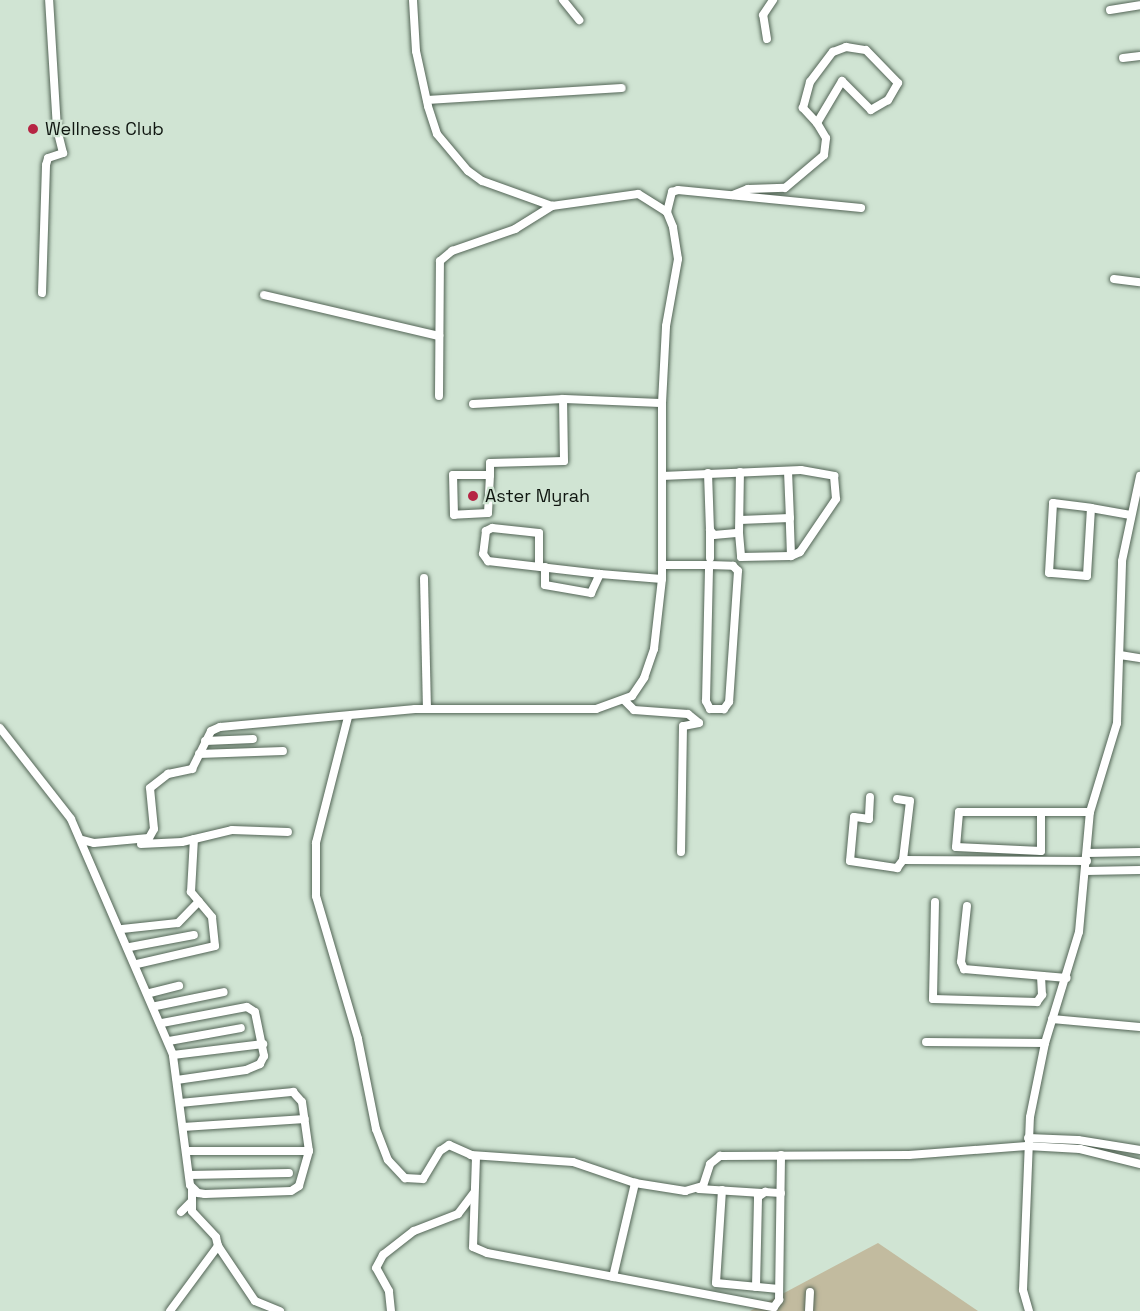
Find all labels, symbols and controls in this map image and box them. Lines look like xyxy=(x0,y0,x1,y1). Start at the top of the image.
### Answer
place label: Wellness Club xyxy=(45,118,164,140)
marker: Wellness Club xyxy=(26,122,40,136)
place label: Aster Myrah xyxy=(485,485,590,507)
marker: Aster Myrah xyxy=(466,489,480,503)

